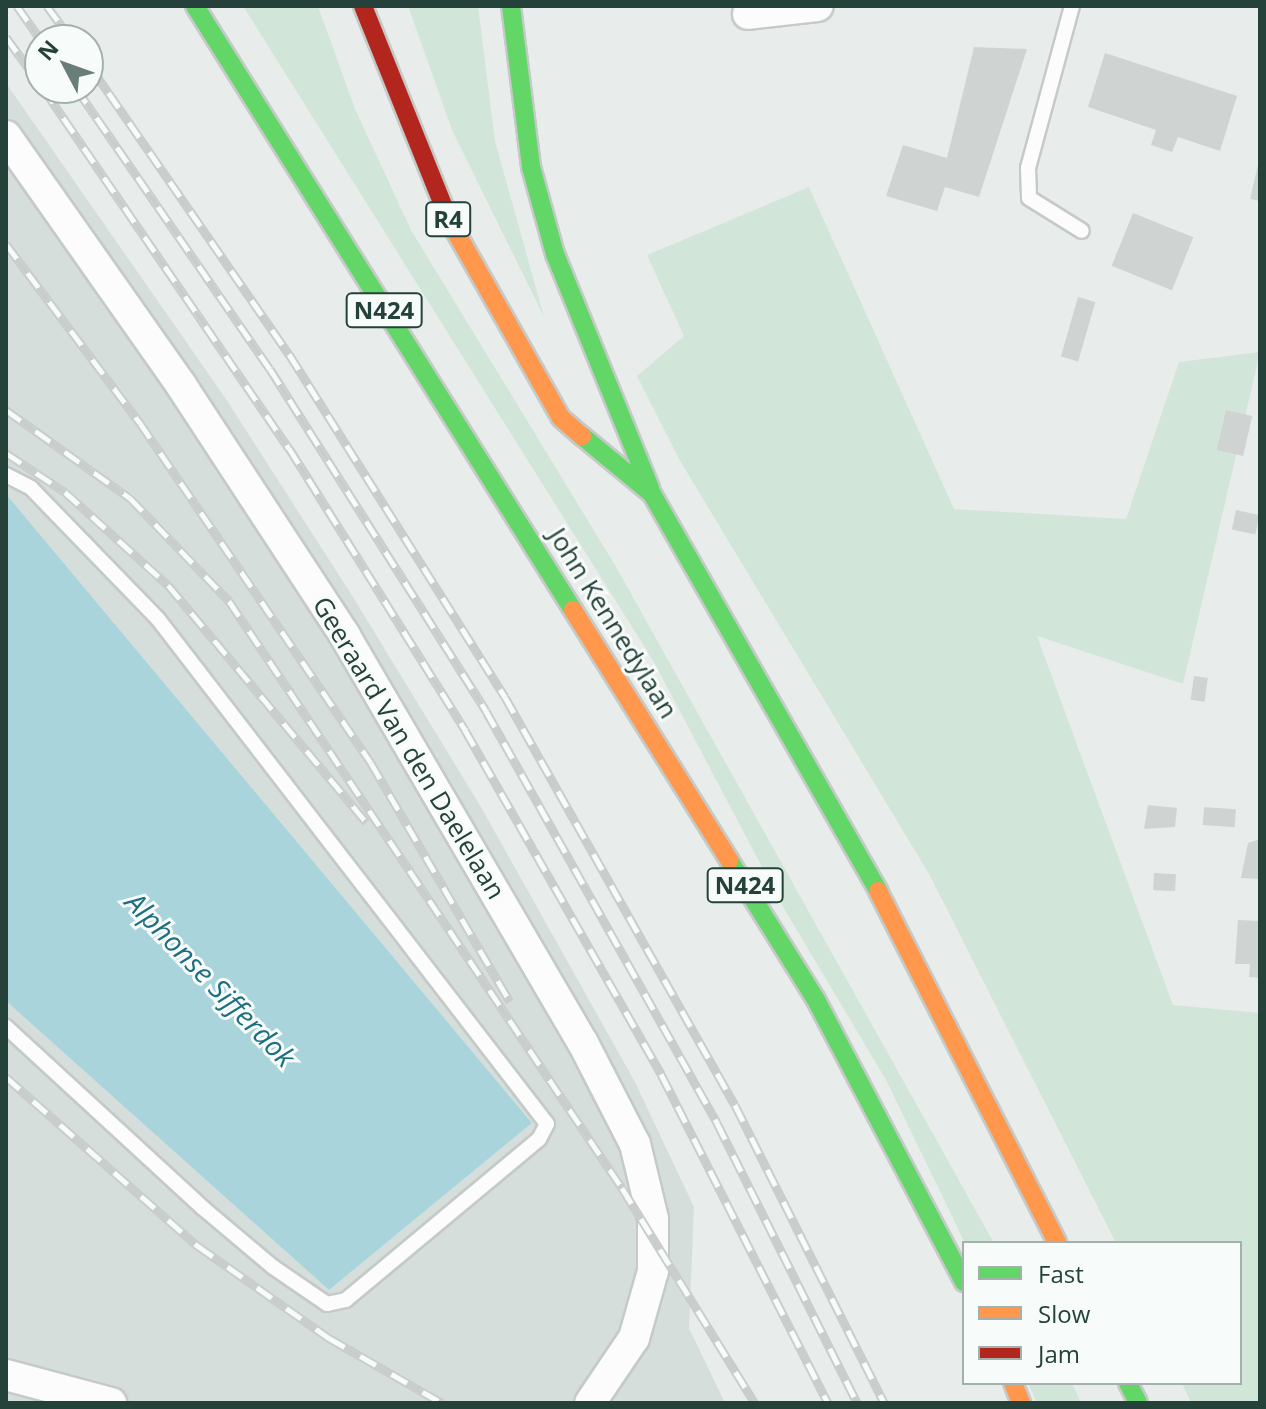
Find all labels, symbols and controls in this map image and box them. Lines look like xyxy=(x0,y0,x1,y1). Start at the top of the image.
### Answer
north arrow xyxy=(24,24,104,104)
text: N xyxy=(30,33,65,66)
road number: R4 xyxy=(424,199,472,239)
road number: N424 xyxy=(344,290,424,330)
street label: John Kennedylaan xyxy=(542,522,684,724)
street label: Geeraard Van den Daelelaan xyxy=(306,591,512,905)
road number: N424 xyxy=(705,865,785,905)
water label: Alphonse Sifferdok xyxy=(119,885,303,1073)
legend xyxy=(962,1241,1242,1385)
text: Fast xyxy=(1038,1257,1084,1290)
text: Slow xyxy=(1038,1297,1090,1330)
text: Jam xyxy=(1038,1337,1080,1370)

